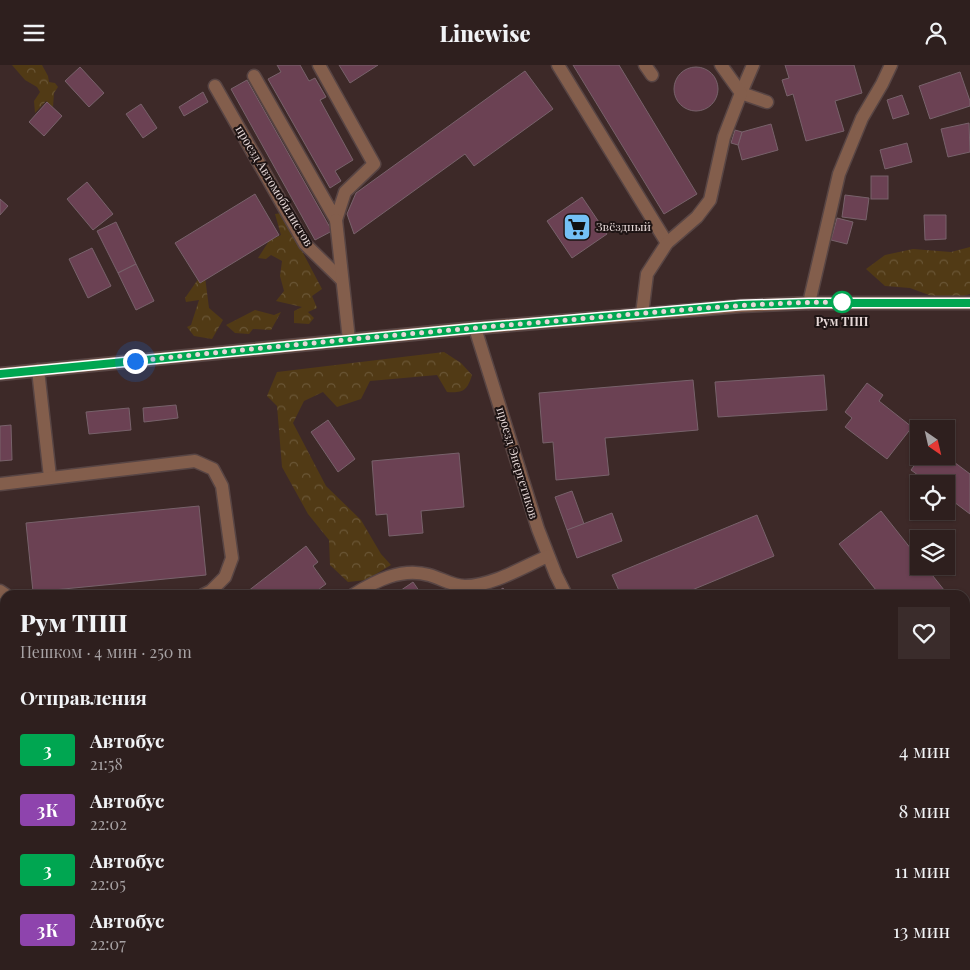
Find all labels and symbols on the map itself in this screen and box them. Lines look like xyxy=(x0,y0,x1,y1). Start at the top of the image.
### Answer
street label: проезд Автомобилистов xyxy=(232,122,318,249)
supermarket icon: Звёздный xyxy=(562,212,592,242)
place label: Звёздный xyxy=(596,218,652,234)
marker: Рум ТПП xyxy=(831,291,853,313)
place label: Рум ТПП xyxy=(816,313,869,329)
your location xyxy=(123,349,148,374)
street label: проезд Энергетиков xyxy=(493,405,543,521)
north arrow xyxy=(910,420,955,465)

